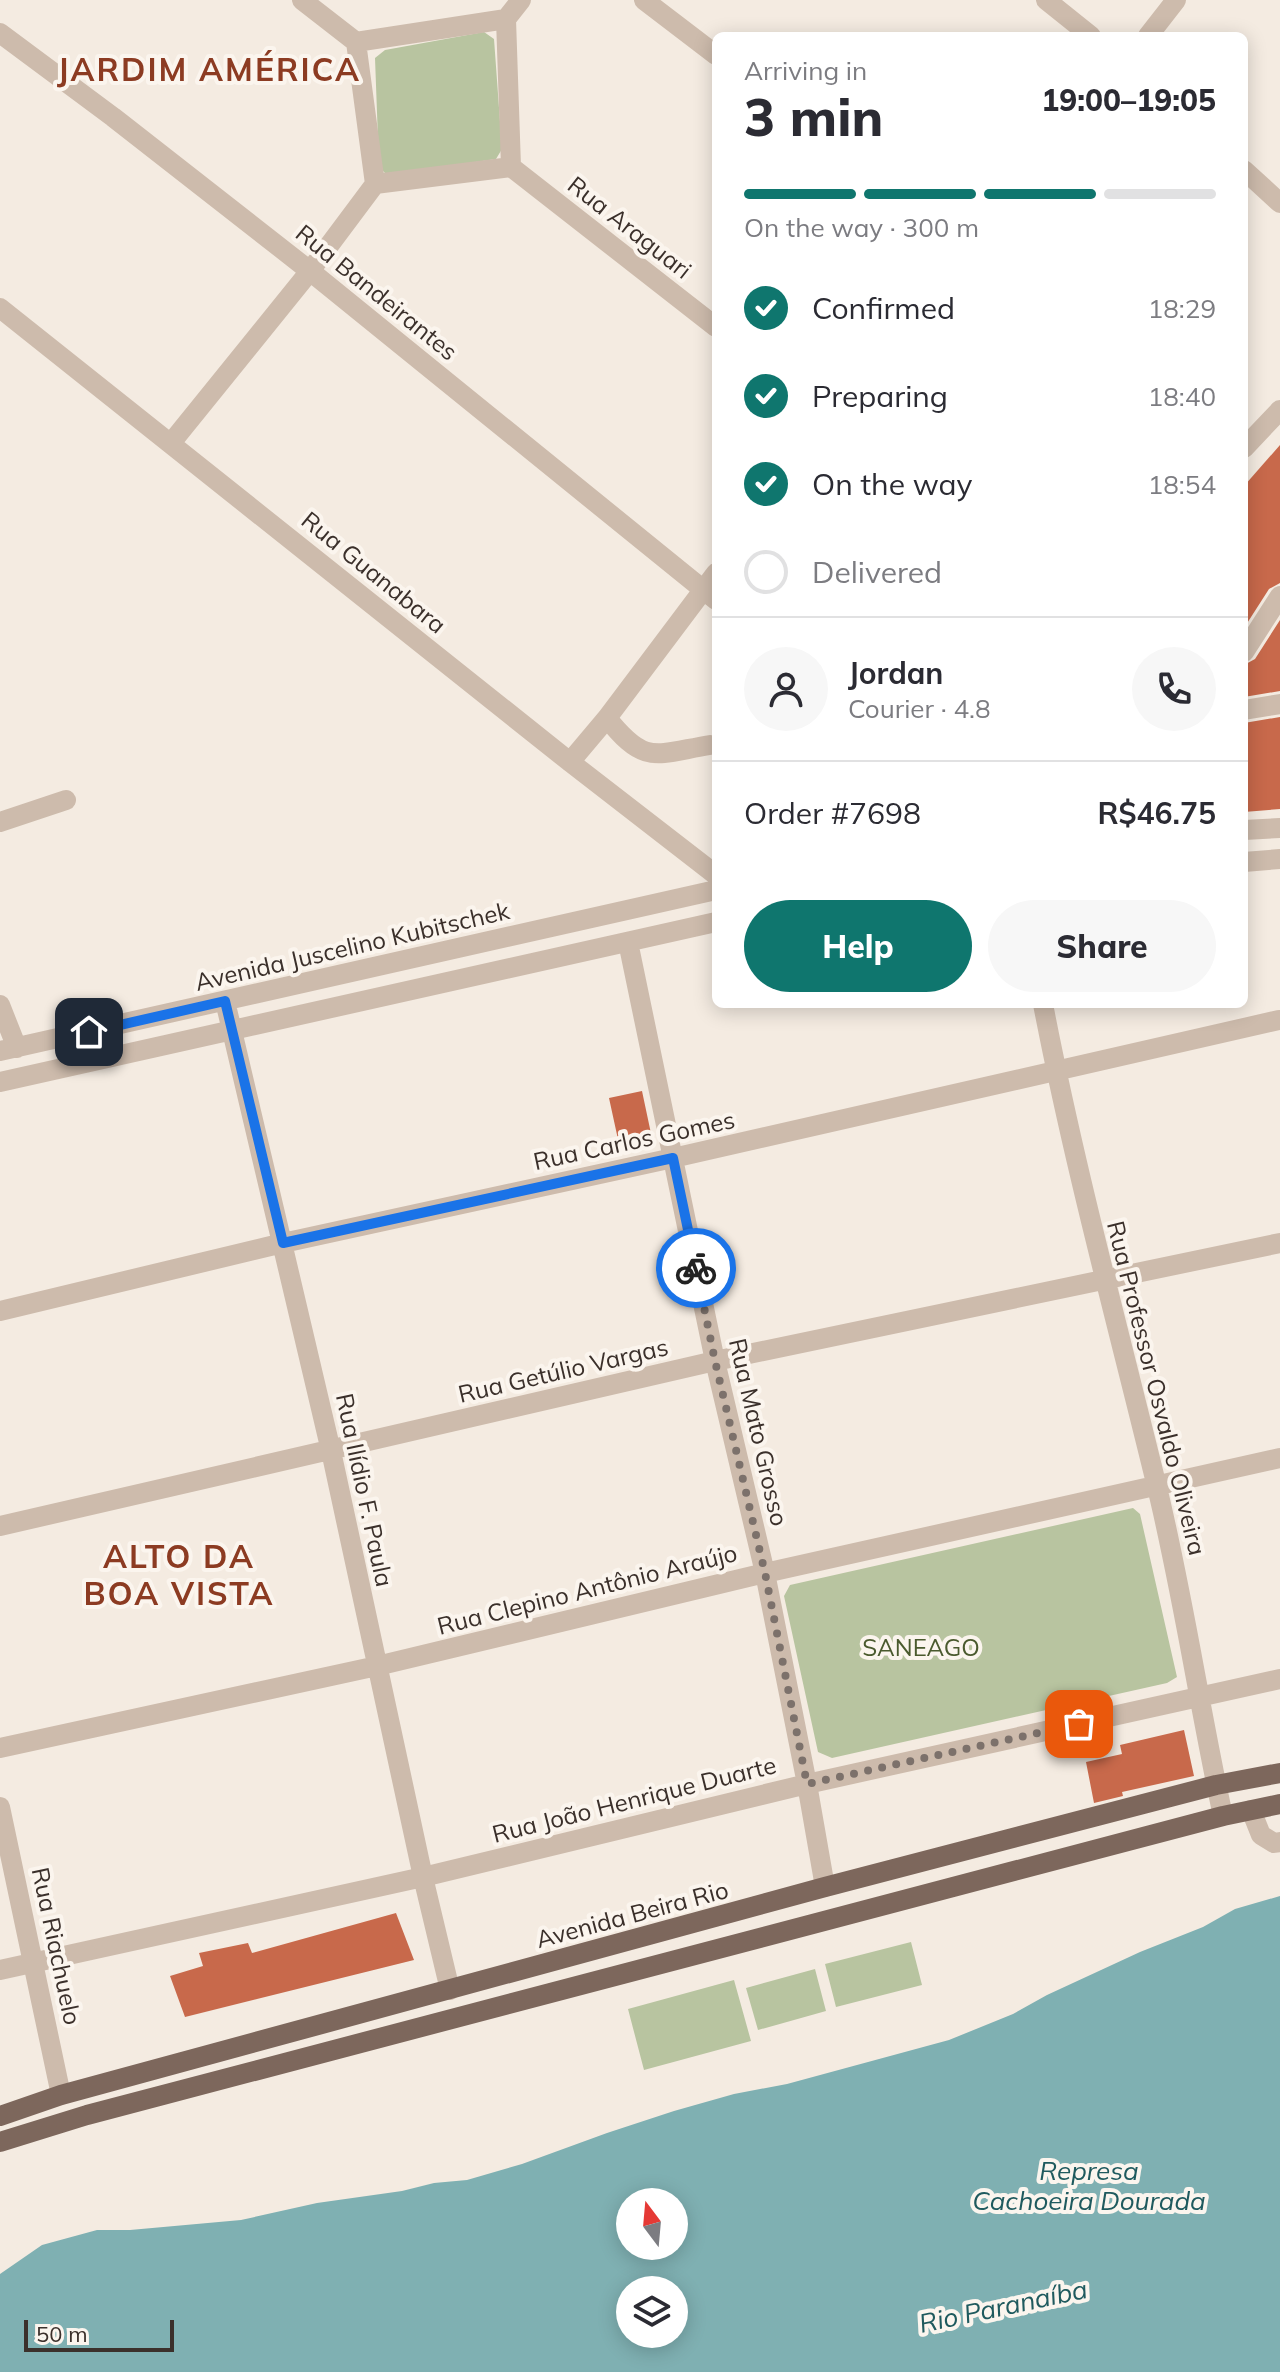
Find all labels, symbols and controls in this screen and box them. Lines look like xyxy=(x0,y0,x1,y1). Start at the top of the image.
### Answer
district label: JARDIM AMÉRICA xyxy=(57,49,361,89)
text: Arriving in xyxy=(744,54,867,87)
text: 19:00–19:05 xyxy=(1041,81,1216,119)
text: 3 min xyxy=(744,84,883,149)
street label: Rua Araguari xyxy=(562,169,698,285)
text: On the way · 300 m xyxy=(744,211,979,244)
street label: Rua Bandeirantes xyxy=(290,218,464,366)
icon: check xyxy=(744,286,788,330)
text: Confirmed xyxy=(812,289,955,327)
text: 18:29 xyxy=(1148,292,1216,325)
icon: check xyxy=(744,374,788,418)
text: Preparing xyxy=(812,377,948,415)
text: 18:40 xyxy=(1148,380,1216,413)
icon: check xyxy=(744,462,788,506)
text: On the way xyxy=(812,465,972,503)
text: 18:54 xyxy=(1148,468,1216,501)
street label: Rua Guanabara xyxy=(296,505,452,639)
text: Delivered xyxy=(812,553,942,591)
button: person xyxy=(744,647,828,731)
button: phone xyxy=(1132,647,1216,731)
text: Jordan xyxy=(848,654,943,692)
text: Courier · 4.8 xyxy=(848,692,991,725)
text: Order #7698 xyxy=(744,794,921,832)
text: R$46.75 xyxy=(1098,794,1216,832)
street label: Avenida Juscelino Kubitschek xyxy=(192,895,513,997)
button: Help xyxy=(744,900,972,992)
button: Share xyxy=(988,900,1216,992)
pin xyxy=(55,998,123,1066)
icon: home xyxy=(67,1010,111,1054)
street label: Rua Carlos Gomes xyxy=(531,1104,737,1176)
street label: Rua Professor Osvaldo Oliveira xyxy=(1101,1218,1213,1558)
courier xyxy=(656,1228,736,1308)
icon: bike xyxy=(674,1246,718,1290)
street label: Rua Getúlio Vargas xyxy=(455,1331,671,1409)
street label: Rua Mato Grosso xyxy=(723,1335,795,1529)
street label: Rua Ilídio F. Paula xyxy=(330,1391,400,1589)
district label: ALTO DA BOA VISTA xyxy=(83,1536,275,1613)
street label: Rua Clepino Antônio Araújo xyxy=(434,1537,740,1641)
park label: SANEAGO xyxy=(862,1632,980,1662)
pin xyxy=(1045,1690,1113,1758)
icon: bag xyxy=(1057,1702,1101,1746)
street label: Rua João Henrique Duarte xyxy=(489,1749,779,1849)
street label: Rua Riachuelo xyxy=(26,1865,88,2027)
street label: Avenida Beira Rio xyxy=(533,1874,731,1954)
water label: Represa Cachoeira Dourada xyxy=(972,2154,1206,2217)
north arrow xyxy=(616,2188,688,2260)
map controls xyxy=(616,2188,688,2348)
water label: Rio Paranaíba xyxy=(916,2272,1090,2340)
button: layers xyxy=(616,2276,688,2348)
scale bar xyxy=(24,2316,174,2352)
text: 50 m xyxy=(36,2320,87,2348)

